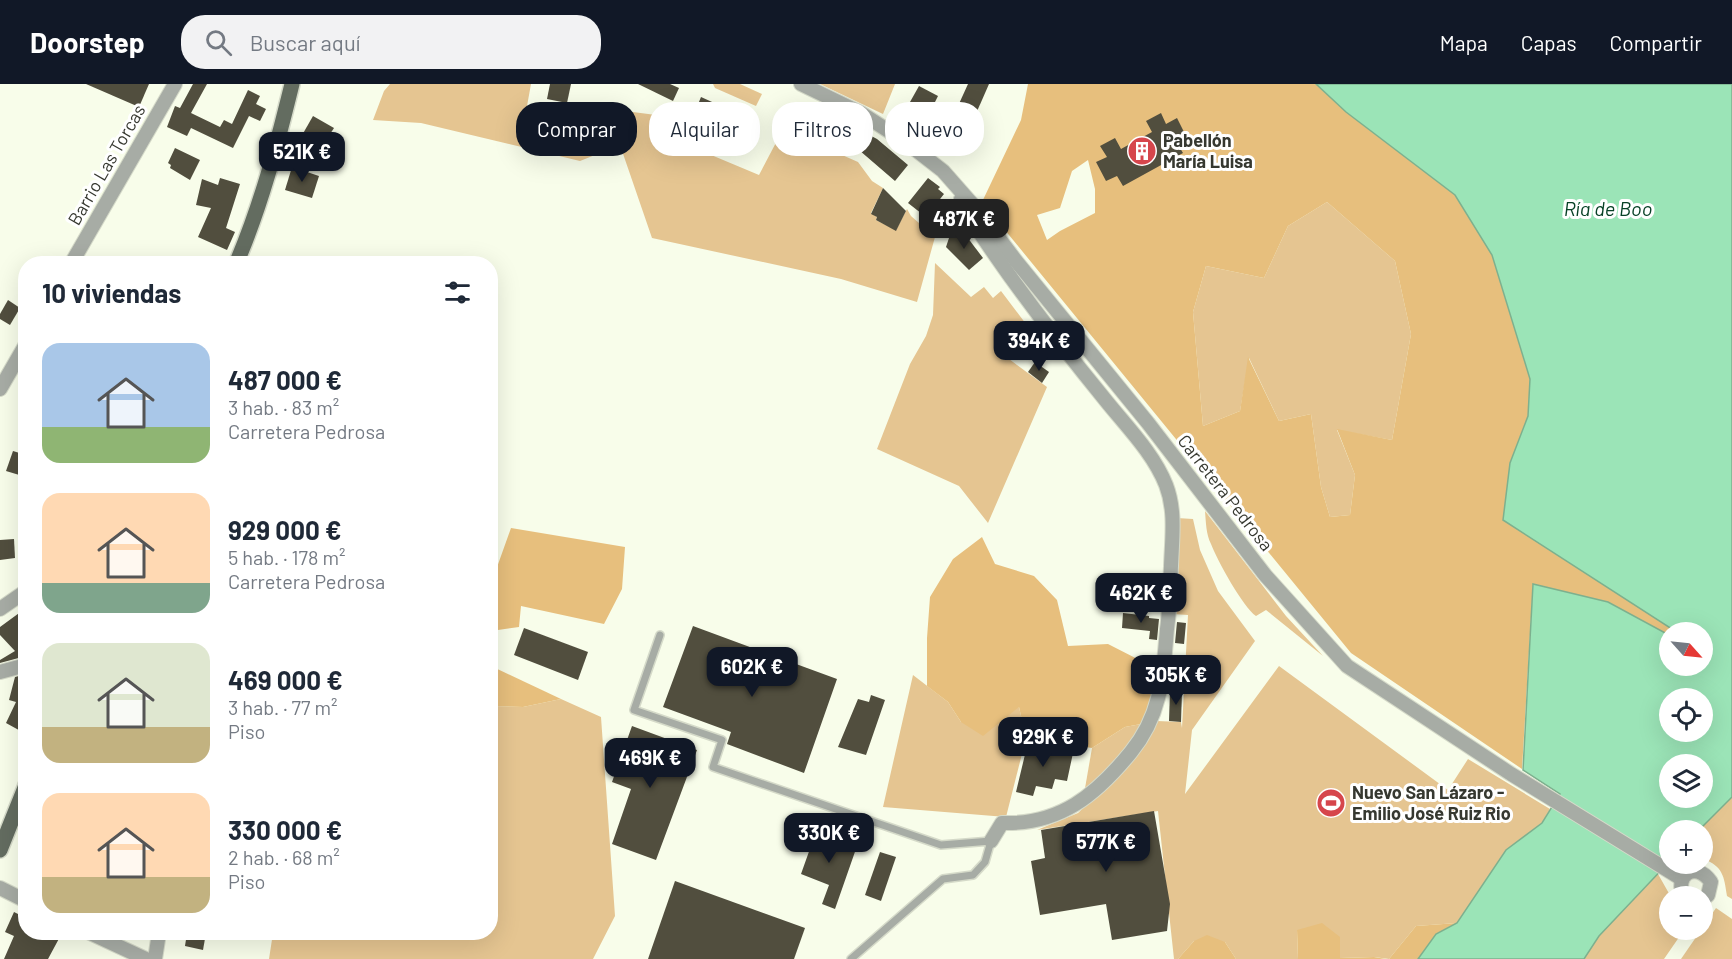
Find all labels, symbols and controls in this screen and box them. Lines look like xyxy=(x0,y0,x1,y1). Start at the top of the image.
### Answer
search box xyxy=(181,15,601,69)
text: Doorstep xyxy=(30,25,145,59)
icon: search xyxy=(202,26,235,59)
text: Buscar aquí xyxy=(250,29,360,55)
text: Mapa xyxy=(1440,30,1488,55)
text: Capas xyxy=(1521,30,1577,55)
text: Compartir xyxy=(1610,30,1702,55)
street label: Barrio Las Torcas xyxy=(63,100,150,229)
chip: Comprar xyxy=(516,102,637,156)
chip: Alquilar xyxy=(649,102,760,156)
chip: Filtros xyxy=(772,102,873,156)
chip: Nuevo xyxy=(885,102,984,156)
place label: Pabellón María Luisa xyxy=(1163,129,1253,172)
pin: 521K € xyxy=(253,132,351,183)
building icon: Pabellón María Luisa xyxy=(1126,135,1158,167)
text: 521K € xyxy=(273,139,331,163)
water label: Ría de Boo xyxy=(1564,196,1652,220)
pin: 487K € xyxy=(915,199,1013,250)
text: 487K € xyxy=(933,206,995,230)
icon: filters xyxy=(441,276,474,309)
text: 10 viviendas xyxy=(42,277,181,308)
pin: 394K € xyxy=(990,321,1088,372)
text: 394K € xyxy=(1008,328,1070,352)
text: 487 000 € xyxy=(228,364,342,395)
icon: home xyxy=(90,367,162,439)
text: 3 hab. · 83 m² xyxy=(228,395,339,419)
text: Carretera Pedrosa xyxy=(228,419,385,443)
street label: Carretera Pedrosa xyxy=(1174,430,1278,555)
text: 929 000 € xyxy=(228,514,342,545)
icon: home xyxy=(90,517,162,589)
text: 5 hab. · 178 m² xyxy=(228,545,345,569)
text: Carretera Pedrosa xyxy=(228,569,385,593)
pin: 462K € xyxy=(1092,573,1190,624)
text: 462K € xyxy=(1109,580,1173,604)
north arrow xyxy=(1659,622,1713,676)
map controls xyxy=(1659,622,1713,940)
pin: 602K € xyxy=(703,647,801,698)
text: 602K € xyxy=(721,654,783,678)
pin: 305K € xyxy=(1127,655,1225,706)
text: 305K € xyxy=(1145,662,1207,686)
text: 469 000 € xyxy=(228,664,343,695)
icon: home xyxy=(90,667,162,739)
button: locate xyxy=(1659,688,1713,742)
text: 3 hab. · 77 m² xyxy=(228,695,338,719)
pin: 929K € xyxy=(994,717,1092,768)
text: Piso xyxy=(228,719,265,743)
text: 929K € xyxy=(1012,724,1074,748)
pin: 469K € xyxy=(601,738,699,789)
text: 469K € xyxy=(619,745,681,769)
button: layers xyxy=(1659,754,1713,808)
place label: Nuevo San Lázaro - Emilio José Ruiz Rio xyxy=(1352,781,1511,824)
sports icon: Nuevo San Lázaro - Emilio José Ruiz Rio xyxy=(1315,787,1347,819)
pin: 330K € xyxy=(780,813,878,864)
text: 330 000 € xyxy=(228,814,342,845)
icon: home xyxy=(90,817,162,889)
text: 330K € xyxy=(798,820,860,844)
button: + xyxy=(1659,820,1713,874)
pin: 577K € xyxy=(1057,822,1155,873)
text: 577K € xyxy=(1076,829,1136,853)
text: 2 hab. · 68 m² xyxy=(228,845,340,869)
text: Piso xyxy=(228,869,265,893)
button: − xyxy=(1659,886,1713,940)

